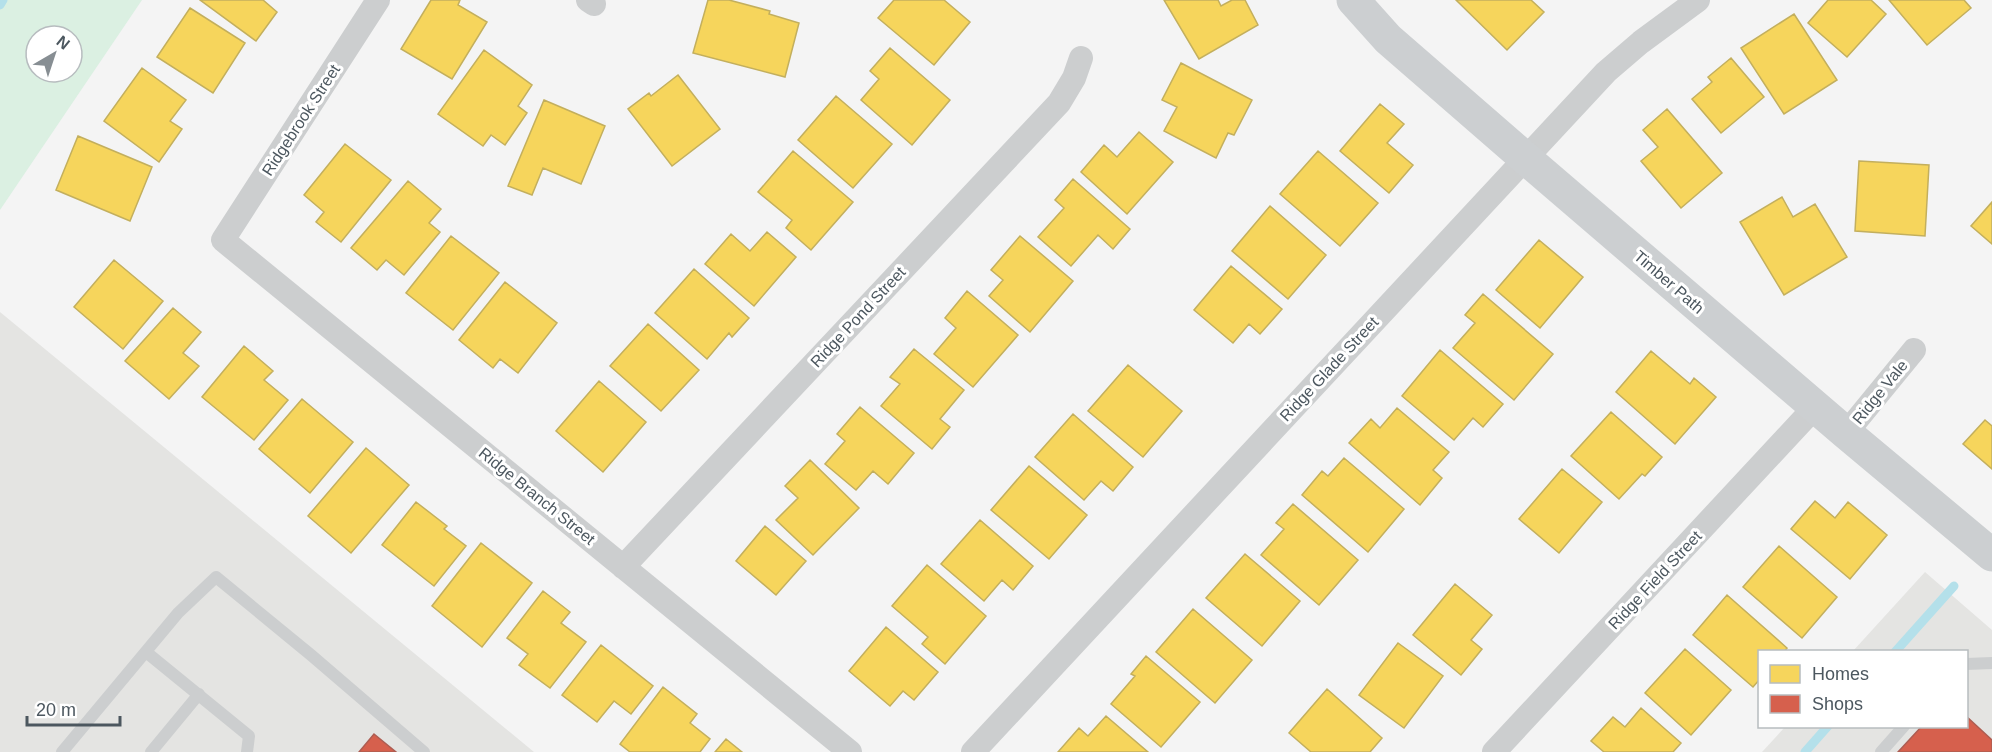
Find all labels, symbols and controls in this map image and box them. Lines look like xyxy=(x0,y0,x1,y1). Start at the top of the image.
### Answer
north arrow xyxy=(24,24,84,84)
text: N xyxy=(53,32,73,53)
street label: Ridgebrook Street xyxy=(259,61,344,179)
street label: Timber Path xyxy=(1631,247,1707,317)
street label: Ridge Pond Street xyxy=(807,263,909,371)
street label: Ridge Glade Street xyxy=(1276,313,1382,425)
street label: Ridge Vale xyxy=(1849,357,1911,427)
street label: Ridge Branch Street xyxy=(476,444,599,548)
street label: Ridge Field Street xyxy=(1605,527,1705,633)
legend xyxy=(1758,650,1968,728)
text: Homes xyxy=(1812,664,1869,684)
scale bar xyxy=(27,689,120,727)
text: Shops xyxy=(1812,694,1863,714)
text: 20 m xyxy=(36,700,76,720)

